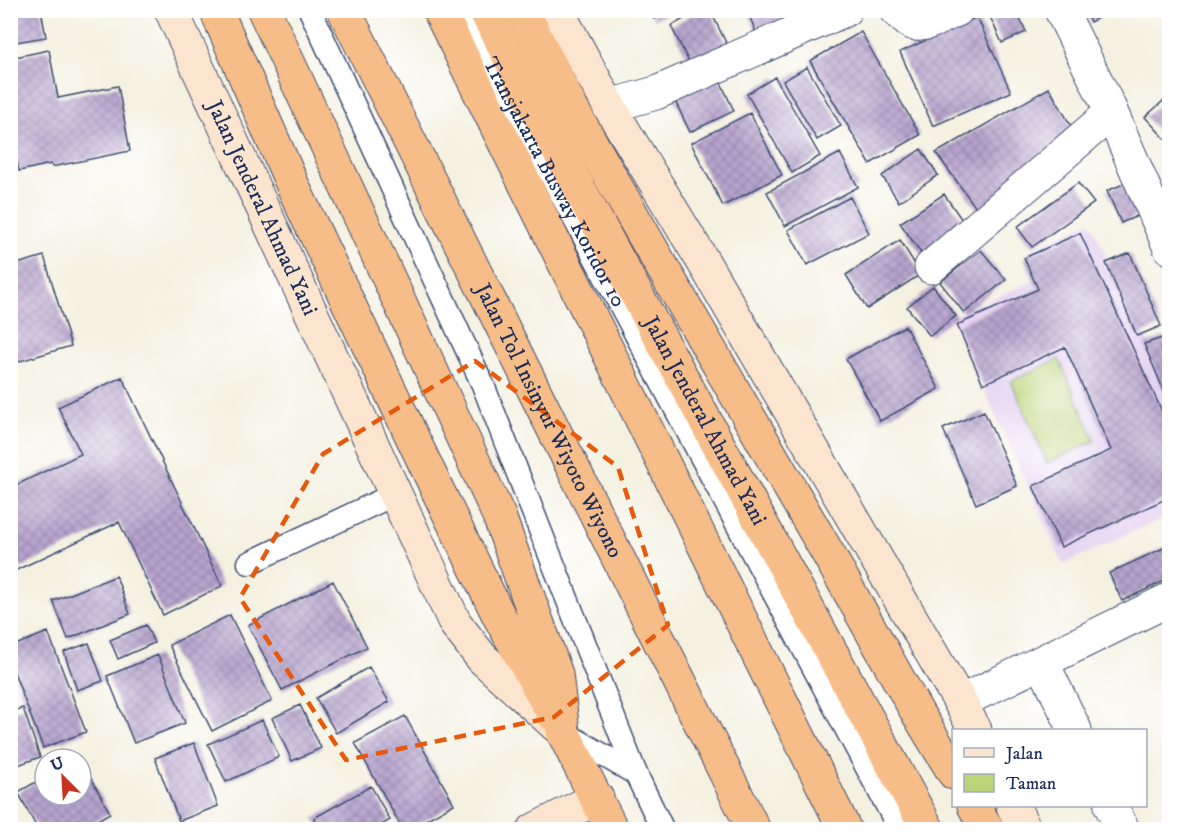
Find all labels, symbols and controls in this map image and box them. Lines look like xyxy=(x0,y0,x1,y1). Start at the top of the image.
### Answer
street label: Transjakarta Busway Koridor 10 xyxy=(477,52,632,312)
street label: Jalan Jenderal Ahmad Yani xyxy=(200,94,324,320)
street label: Jalan Tol Insinyur Wiyoto Wiyono xyxy=(468,277,629,562)
street label: Jalan Jenderal Ahmad Yani xyxy=(637,310,773,530)
legend xyxy=(952,729,1147,807)
text: Jalan xyxy=(1004,743,1044,765)
north arrow xyxy=(33,747,93,807)
text: U xyxy=(48,752,68,776)
text: Taman xyxy=(1006,773,1057,795)

